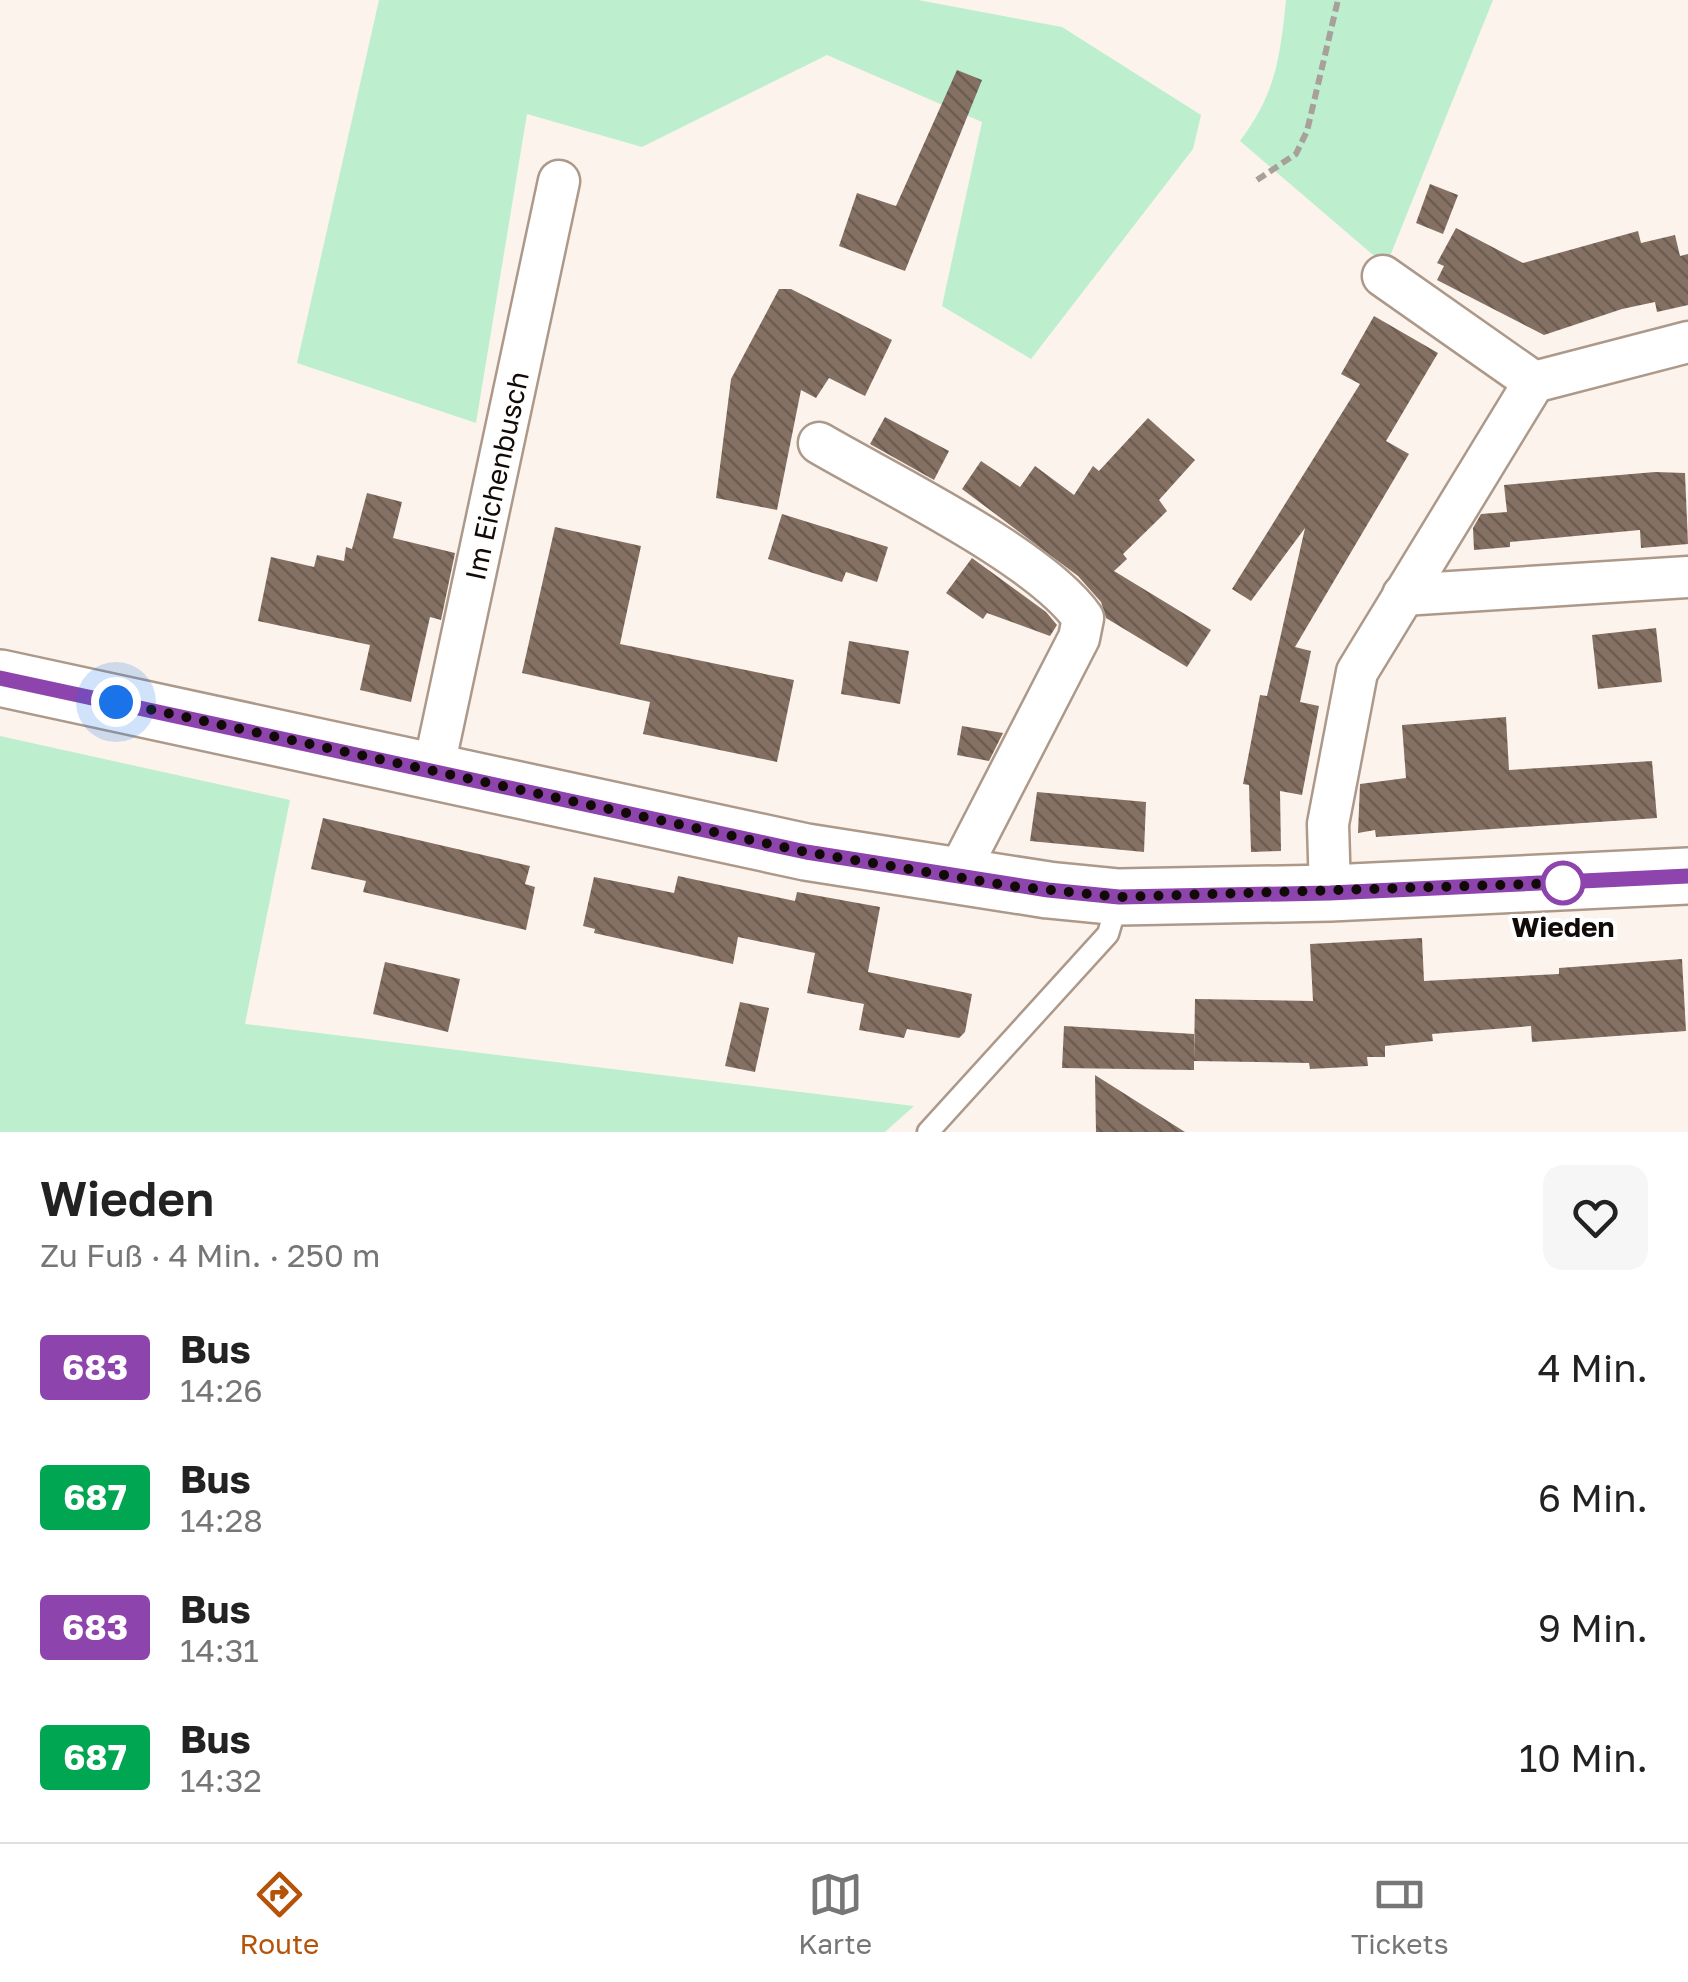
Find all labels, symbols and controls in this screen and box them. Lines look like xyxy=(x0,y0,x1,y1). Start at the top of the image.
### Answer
street label: Im Eichenbusch xyxy=(458,368,534,583)
your location xyxy=(91,677,141,727)
marker: Wieden xyxy=(1542,862,1584,904)
place label: Wieden xyxy=(1512,910,1614,943)
button: heart xyxy=(1543,1165,1648,1270)
text: Wieden xyxy=(40,1169,214,1227)
text: Zu Fuß · 4 Min. · 250 m xyxy=(40,1236,380,1274)
text: Bus xyxy=(180,1326,251,1371)
text: 4 Min. xyxy=(1538,1345,1648,1390)
text: 683 xyxy=(62,1346,128,1388)
text: 14:26 xyxy=(180,1371,263,1409)
text: Bus xyxy=(180,1456,251,1501)
text: 6 Min. xyxy=(1538,1475,1648,1520)
text: 687 xyxy=(63,1476,127,1518)
text: 14:28 xyxy=(180,1501,263,1539)
text: Bus xyxy=(180,1586,251,1631)
text: 9 Min. xyxy=(1538,1605,1648,1650)
text: 683 xyxy=(62,1606,128,1648)
text: 14:31 xyxy=(180,1631,259,1669)
text: Bus xyxy=(180,1716,251,1761)
text: 10 Min. xyxy=(1519,1735,1648,1780)
text: 687 xyxy=(63,1736,127,1778)
text: 14:32 xyxy=(180,1761,262,1799)
tab: Route xyxy=(239,1867,319,1960)
tab: Karte xyxy=(798,1867,872,1960)
tab: Tickets xyxy=(1351,1867,1449,1960)

